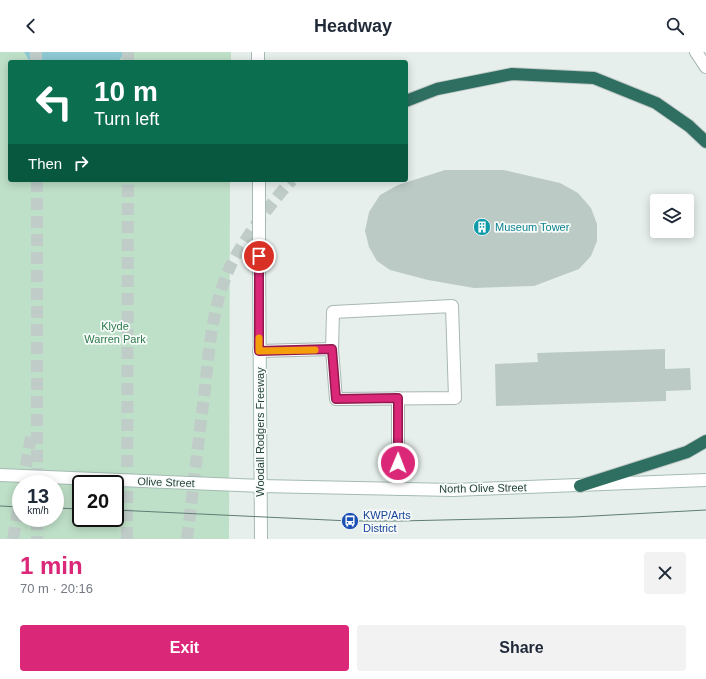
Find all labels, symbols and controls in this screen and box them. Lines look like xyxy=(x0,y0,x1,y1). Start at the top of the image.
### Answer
icon: back xyxy=(20,15,42,37)
icon: search xyxy=(664,15,686,37)
text: Headway xyxy=(314,16,392,36)
icon: left xyxy=(28,76,80,128)
text: 10 m xyxy=(94,76,158,107)
text: Turn left xyxy=(94,109,159,129)
icon: right xyxy=(70,152,92,174)
text: Then xyxy=(28,155,62,172)
map controls xyxy=(650,194,694,238)
button: layers xyxy=(650,194,694,238)
building icon: Museum Tower xyxy=(472,217,492,237)
place label: Museum Tower xyxy=(495,221,570,233)
pin xyxy=(242,239,276,273)
icon: arrive xyxy=(248,245,270,267)
park label: Klyde Warren Park xyxy=(84,320,146,345)
street label: Woodall Rodgers Freeway xyxy=(254,367,266,497)
position arrow xyxy=(377,442,419,484)
speed limit sign: 20 xyxy=(72,475,124,527)
street label: Olive Street xyxy=(137,475,195,489)
street label: North Olive Street xyxy=(439,481,527,495)
text: 13 xyxy=(27,485,49,507)
text: km/h xyxy=(27,505,49,516)
place label: KWP/Arts District xyxy=(363,509,411,534)
bus stop icon: KWP/Arts District xyxy=(340,511,360,531)
text: 1 min xyxy=(20,552,83,579)
button: close xyxy=(644,552,686,594)
text: 70 m · 20:16 xyxy=(20,581,93,596)
button: Exit xyxy=(20,625,349,671)
button: Share xyxy=(357,625,686,671)

